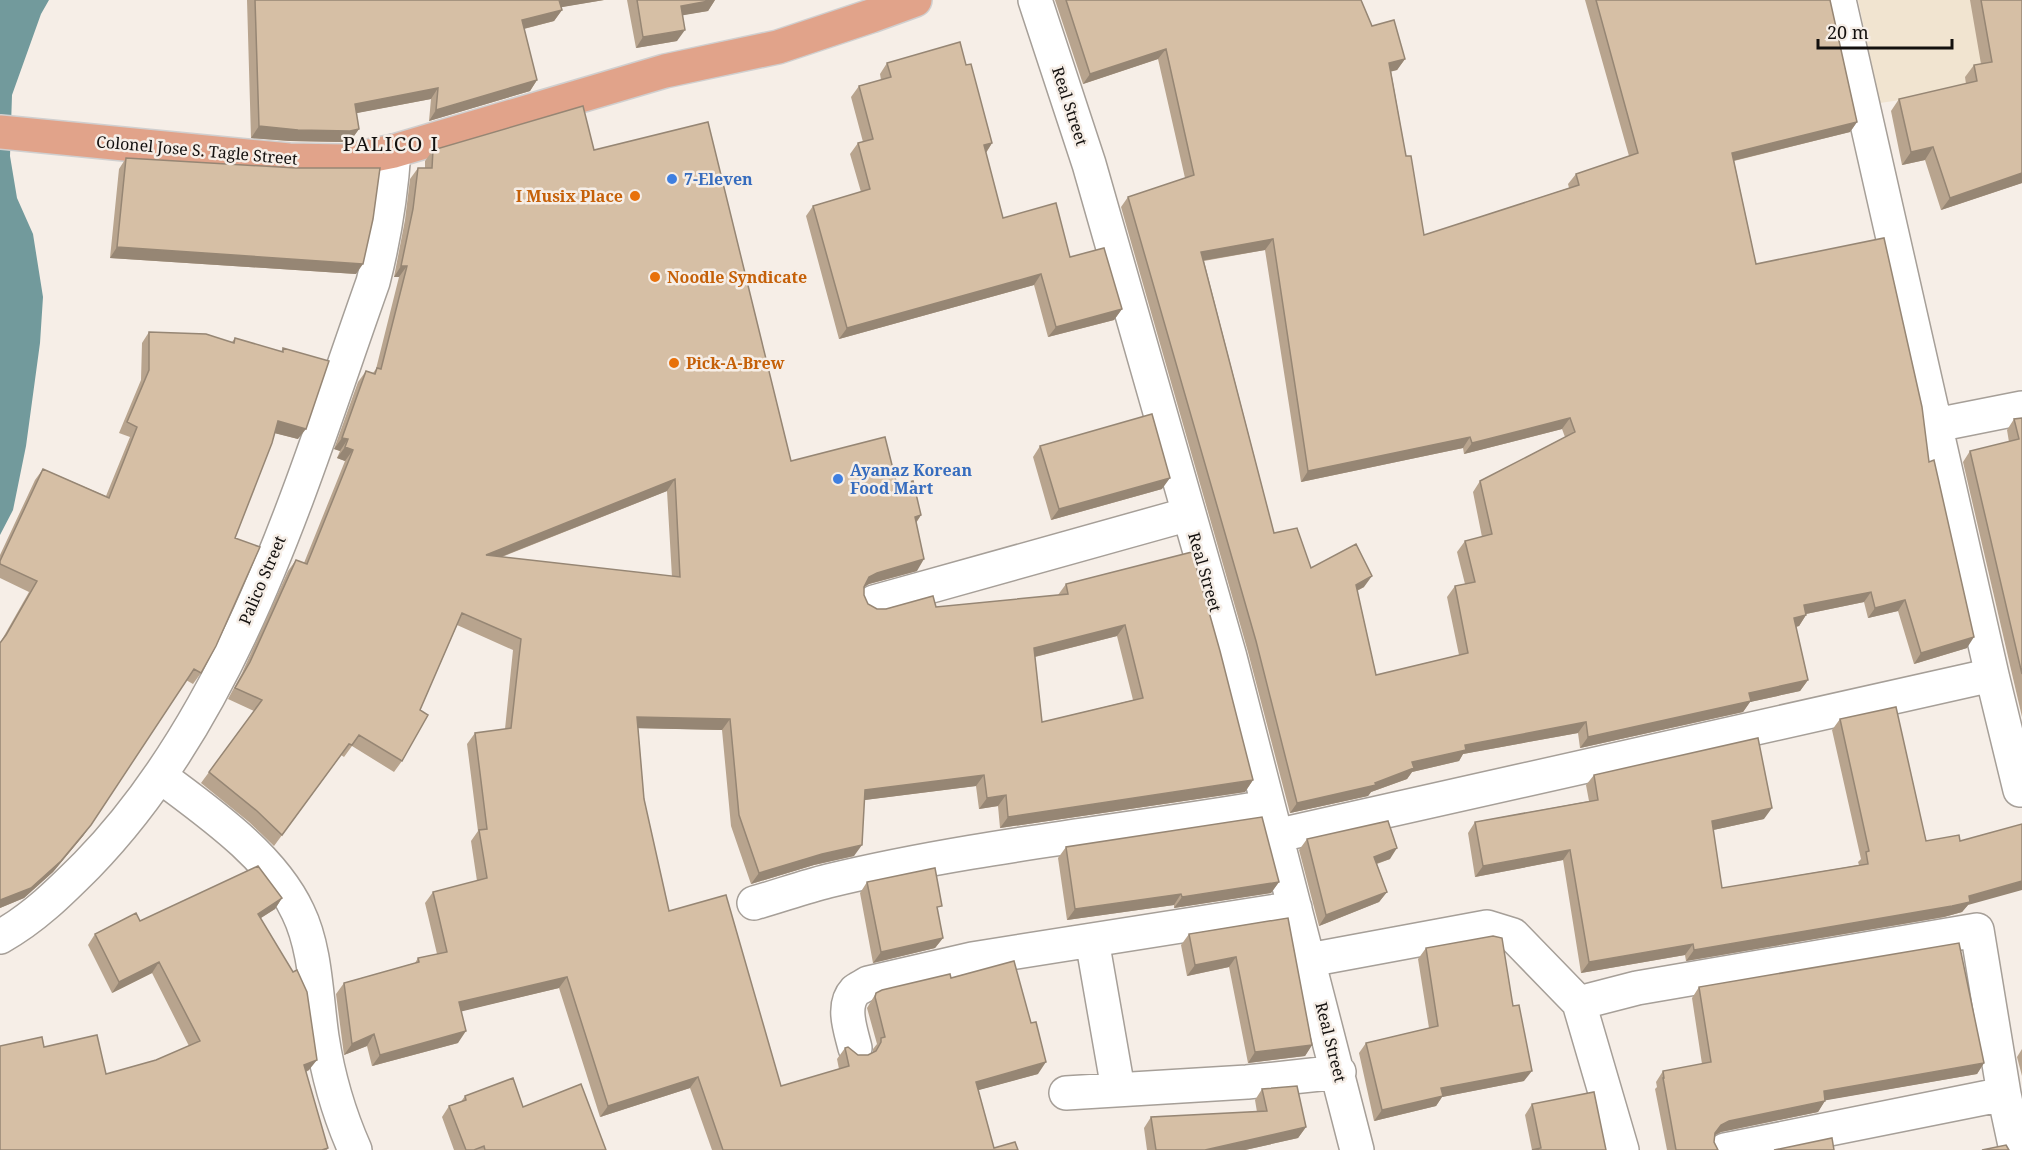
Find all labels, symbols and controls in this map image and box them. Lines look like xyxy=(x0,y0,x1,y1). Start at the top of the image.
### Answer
scale bar xyxy=(1818,12,1952,50)
text: 20 m xyxy=(1827,20,1869,44)
street label: Real Street xyxy=(1047,64,1093,149)
street label: Colonel Jose S. Tagle Street xyxy=(95,130,299,170)
district label: PALICO I xyxy=(343,130,439,157)
place label: 7-Eleven xyxy=(684,168,753,190)
marker: 7-Eleven xyxy=(665,172,679,186)
place label: I Musix Place xyxy=(516,185,623,207)
marker: I Musix Place xyxy=(628,189,642,203)
place label: Noodle Syndicate xyxy=(667,266,807,288)
marker: Noodle Syndicate xyxy=(648,270,662,284)
place label: Pick-A-Brew xyxy=(686,352,785,374)
marker: Pick-A-Brew xyxy=(667,356,681,370)
place label: Ayanaz Korean Food Mart xyxy=(850,459,972,499)
marker: Ayanaz Korean Food Mart xyxy=(831,472,845,486)
street label: Real Street xyxy=(1183,530,1227,615)
street label: Palico Street xyxy=(233,532,291,628)
street label: Real Street xyxy=(1310,1000,1352,1085)

